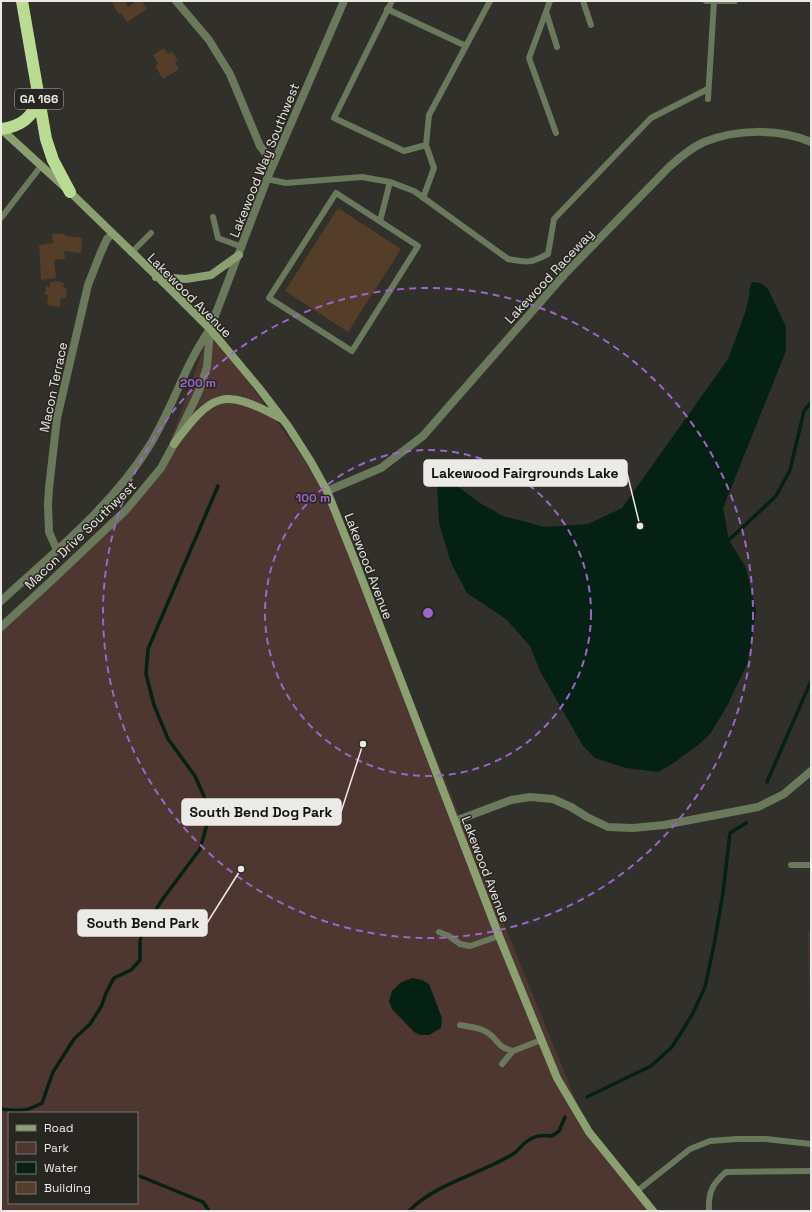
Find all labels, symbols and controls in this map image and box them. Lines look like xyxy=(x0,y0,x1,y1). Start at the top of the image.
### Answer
street label: Lakewood Way Southwest xyxy=(226,80,303,240)
road number: GA 166 xyxy=(15,89,63,109)
street label: Lakewood Raceway xyxy=(501,225,598,327)
street label: Lakewood Avenue xyxy=(144,250,235,341)
street label: Macon Terrace xyxy=(36,340,71,434)
text: 200 m xyxy=(180,375,216,391)
callout: Lakewood Fairgrounds Lake xyxy=(424,460,627,486)
text: Lakewood Fairgrounds Lake xyxy=(431,464,619,482)
street label: Macon Drive Southwest xyxy=(21,478,140,593)
text: 100 m xyxy=(296,490,330,506)
street label: Lakewood Avenue xyxy=(340,511,397,622)
centre of rings xyxy=(421,606,435,620)
callout: South Bend Dog Park xyxy=(182,799,341,825)
text: South Bend Dog Park xyxy=(190,803,333,821)
street label: Lakewood Avenue xyxy=(457,814,514,925)
callout: South Bend Park xyxy=(78,910,207,936)
text: South Bend Park xyxy=(87,914,199,932)
legend xyxy=(8,1112,138,1204)
text: Road xyxy=(44,1120,73,1136)
text: Park xyxy=(44,1140,69,1156)
text: Water xyxy=(44,1160,78,1176)
text: Building xyxy=(44,1180,91,1196)

